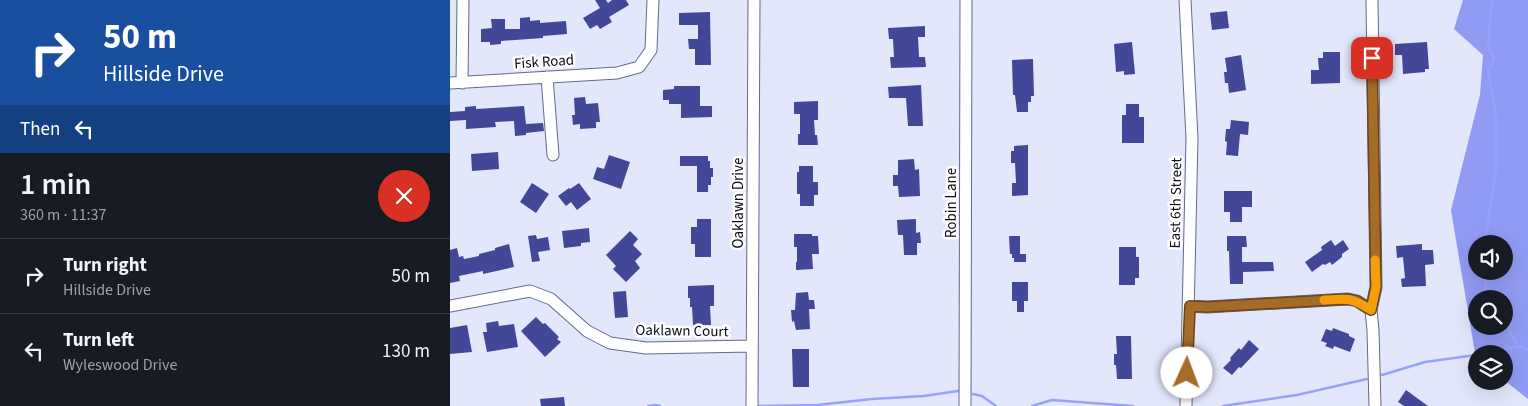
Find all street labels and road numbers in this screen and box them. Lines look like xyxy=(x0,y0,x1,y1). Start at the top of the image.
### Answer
street label: Fisk Road xyxy=(513,49,575,75)
street label: East 6th Street xyxy=(1165,157,1187,249)
street label: Oaklawn Drive xyxy=(728,158,749,248)
street label: Robin Lane xyxy=(941,168,962,238)
street label: Oaklawn Court xyxy=(635,320,729,342)

